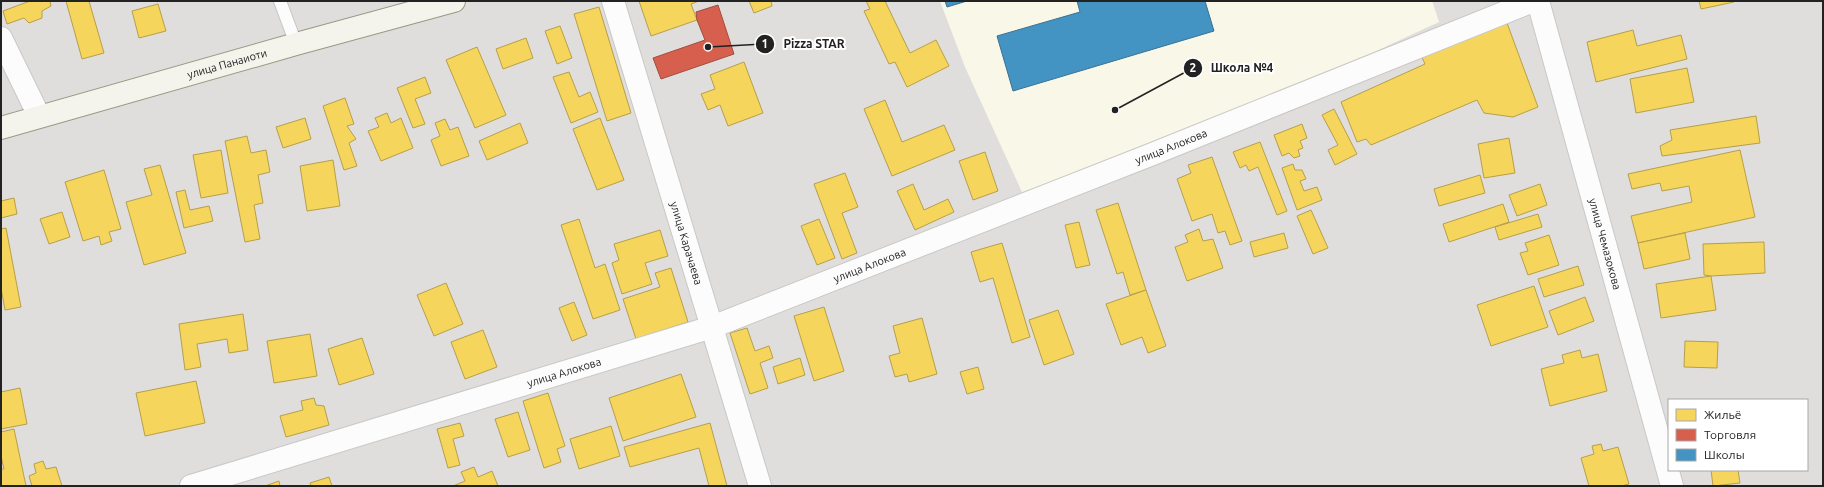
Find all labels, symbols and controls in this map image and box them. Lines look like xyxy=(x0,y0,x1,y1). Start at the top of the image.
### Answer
callout: Pizza STAR xyxy=(755,32,852,56)
text: 1 xyxy=(762,37,768,50)
text: Pizza STAR xyxy=(783,37,845,50)
street label: улица Панаиоти xyxy=(186,47,268,81)
callout: Школа №4 xyxy=(1183,56,1281,80)
text: 2 xyxy=(1190,61,1197,74)
text: Школа №4 xyxy=(1211,61,1274,74)
street label: улица Алокова xyxy=(1133,127,1209,166)
street label: улица Чемазокова xyxy=(1587,197,1623,291)
street label: улица Карачаева xyxy=(668,200,705,286)
street label: улица Алокова xyxy=(832,246,907,285)
street label: улица Алокова xyxy=(526,355,602,389)
legend xyxy=(1668,399,1808,471)
text: Жильё xyxy=(1704,408,1741,421)
text: Торговля xyxy=(1704,428,1756,441)
text: Школы xyxy=(1704,448,1745,461)

